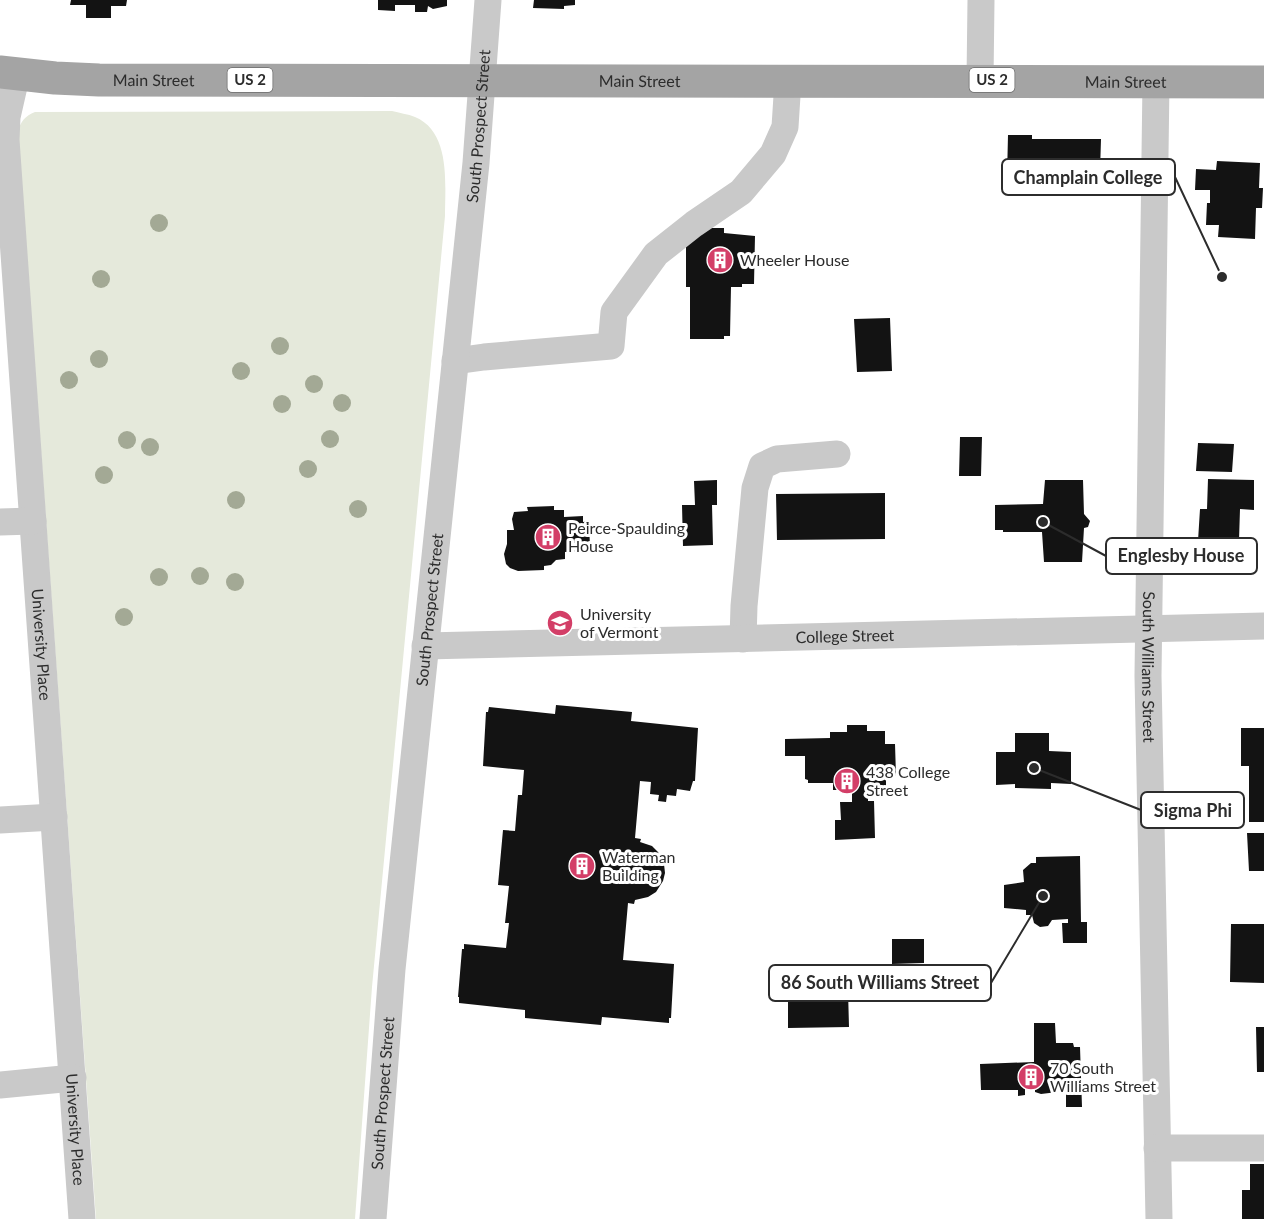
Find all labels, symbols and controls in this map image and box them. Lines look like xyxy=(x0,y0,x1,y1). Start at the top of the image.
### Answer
street label: South Prospect Street xyxy=(462,49,493,204)
road number: US 2 xyxy=(228,68,272,92)
road number: US 2 xyxy=(970,68,1014,92)
street label: Main Street xyxy=(113,70,195,89)
street label: Main Street xyxy=(599,71,681,90)
street label: Main Street xyxy=(1085,72,1167,91)
callout: Champlain College xyxy=(1002,159,1175,195)
text: Champlain College xyxy=(1014,166,1163,188)
building icon: Wheeler House xyxy=(705,245,735,275)
place label: Wheeler House xyxy=(740,250,849,269)
place label: Peirce-Spaulding House xyxy=(568,518,685,555)
building icon: Peirce-Spaulding House xyxy=(533,522,563,552)
street label: South Prospect Street xyxy=(412,532,446,687)
callout: Englesby House xyxy=(1106,538,1257,574)
text: Englesby House xyxy=(1118,544,1245,566)
street label: University Place xyxy=(29,588,55,701)
street label: South Williams Street xyxy=(1139,591,1159,743)
place label: University of Vermont xyxy=(580,604,659,641)
school or university icon: University of Vermont xyxy=(545,608,575,638)
street label: College Street xyxy=(795,625,895,646)
place label: 438 College Street xyxy=(866,762,950,799)
building icon: 438 College Street xyxy=(832,766,862,796)
callout: Sigma Phi xyxy=(1141,792,1244,828)
text: Sigma Phi xyxy=(1154,799,1232,821)
place label: Waterman Building xyxy=(602,847,676,884)
building icon: Waterman Building xyxy=(567,851,597,881)
callout: 86 South Williams Street xyxy=(769,965,991,1001)
text: 86 South Williams Street xyxy=(781,971,980,993)
street label: South Prospect Street xyxy=(367,1016,397,1171)
place label: 70 South Williams Street xyxy=(1050,1058,1156,1095)
building icon: 70 South Williams Street xyxy=(1016,1062,1046,1092)
street label: University Place xyxy=(63,1073,90,1186)

